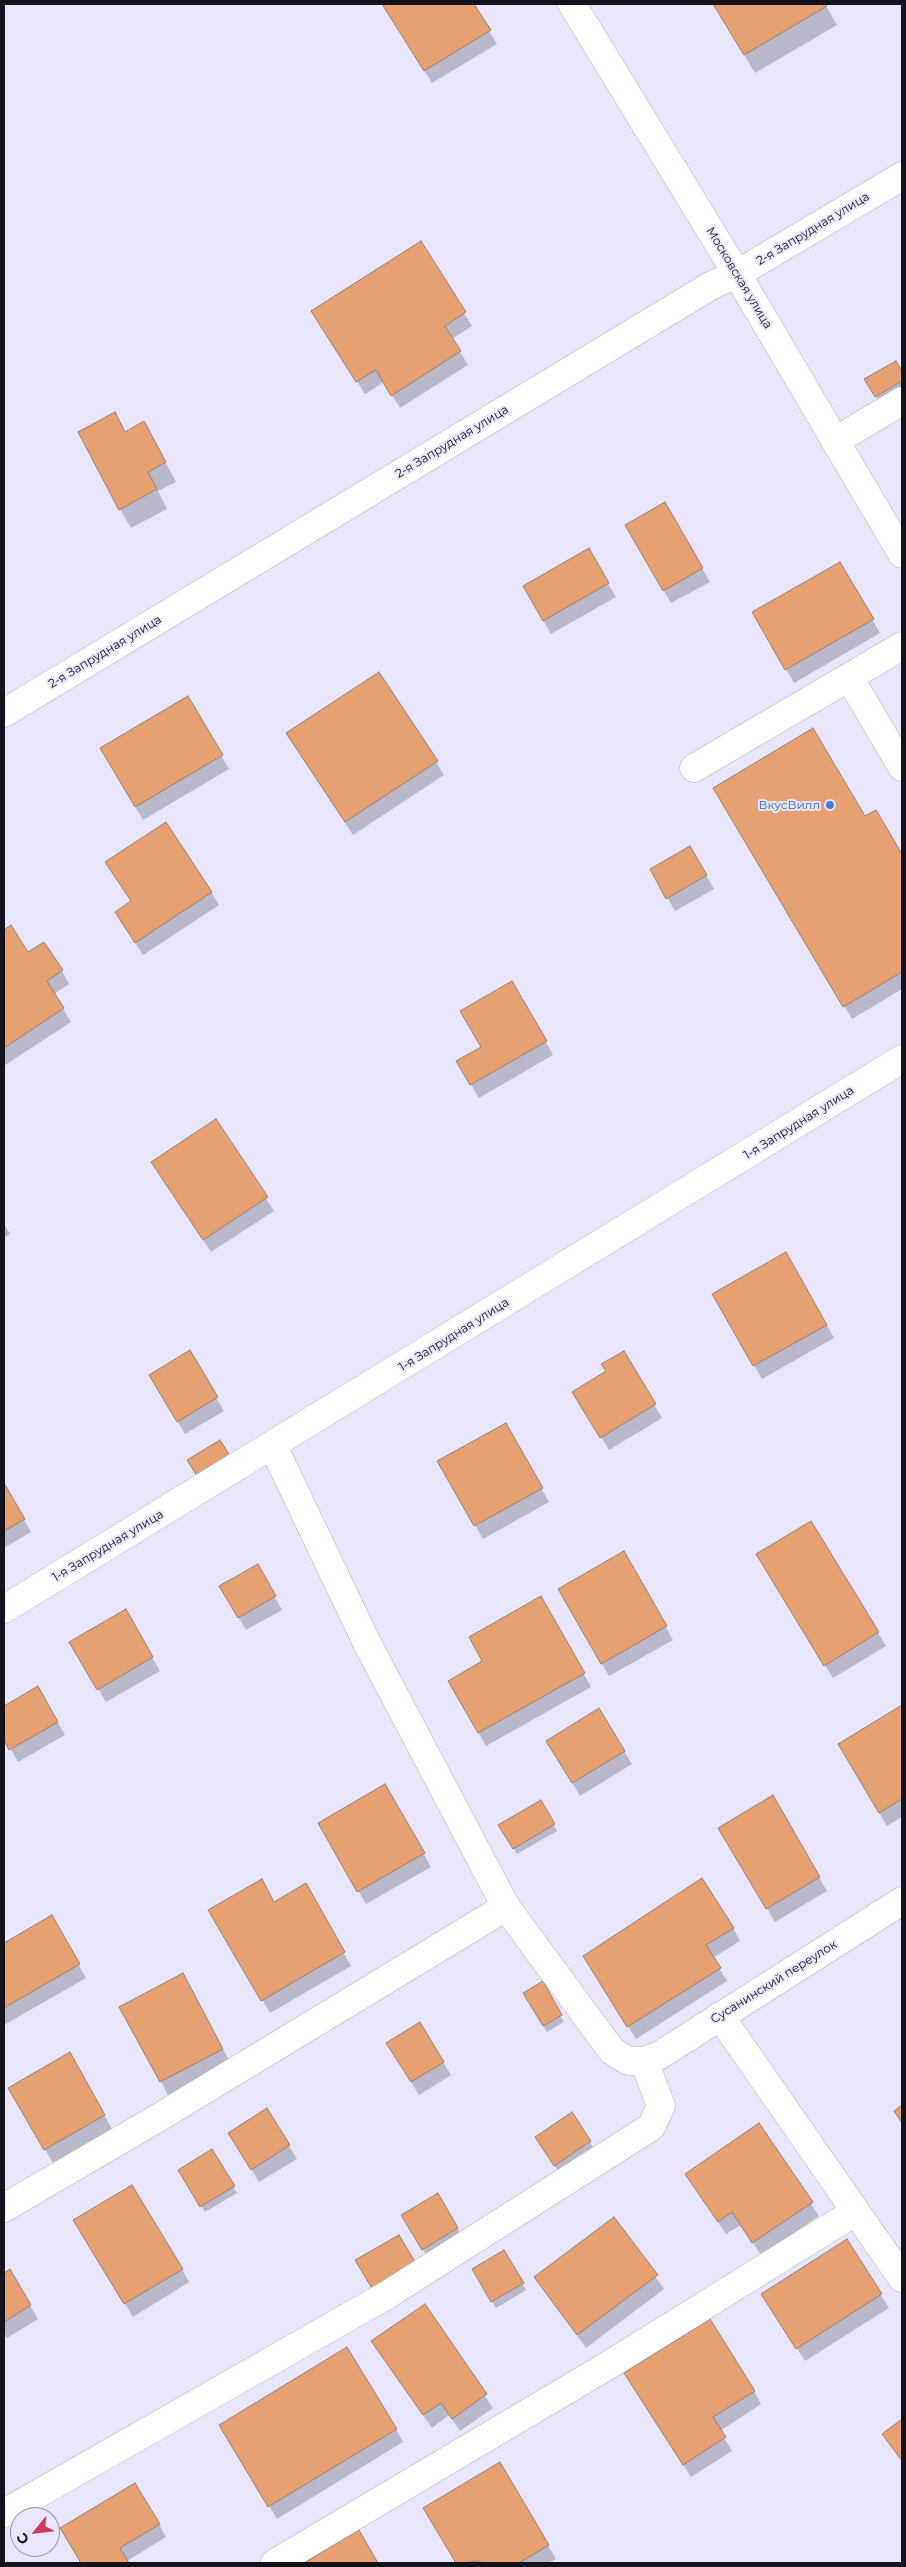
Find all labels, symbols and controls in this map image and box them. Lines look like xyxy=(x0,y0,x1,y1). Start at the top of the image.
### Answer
street label: 2-я Запрудная улица xyxy=(754,190,872,268)
street label: Московская улица xyxy=(703,225,775,331)
street label: 2-я Запрудная улица xyxy=(393,403,511,481)
street label: 2-я Запрудная улица xyxy=(46,613,164,691)
place label: ВкусВилл xyxy=(759,798,820,812)
marker: ВкусВилл xyxy=(824,799,836,811)
street label: 1-я Запрудная улица xyxy=(741,1083,857,1163)
street label: 1-я Запрудная улица xyxy=(396,1295,512,1375)
street label: 1-я Запрудная улица xyxy=(50,1507,166,1585)
street label: Сусанинский переулок xyxy=(708,1937,840,2027)
north arrow xyxy=(10,2507,60,2557)
text: С xyxy=(12,2530,33,2548)

